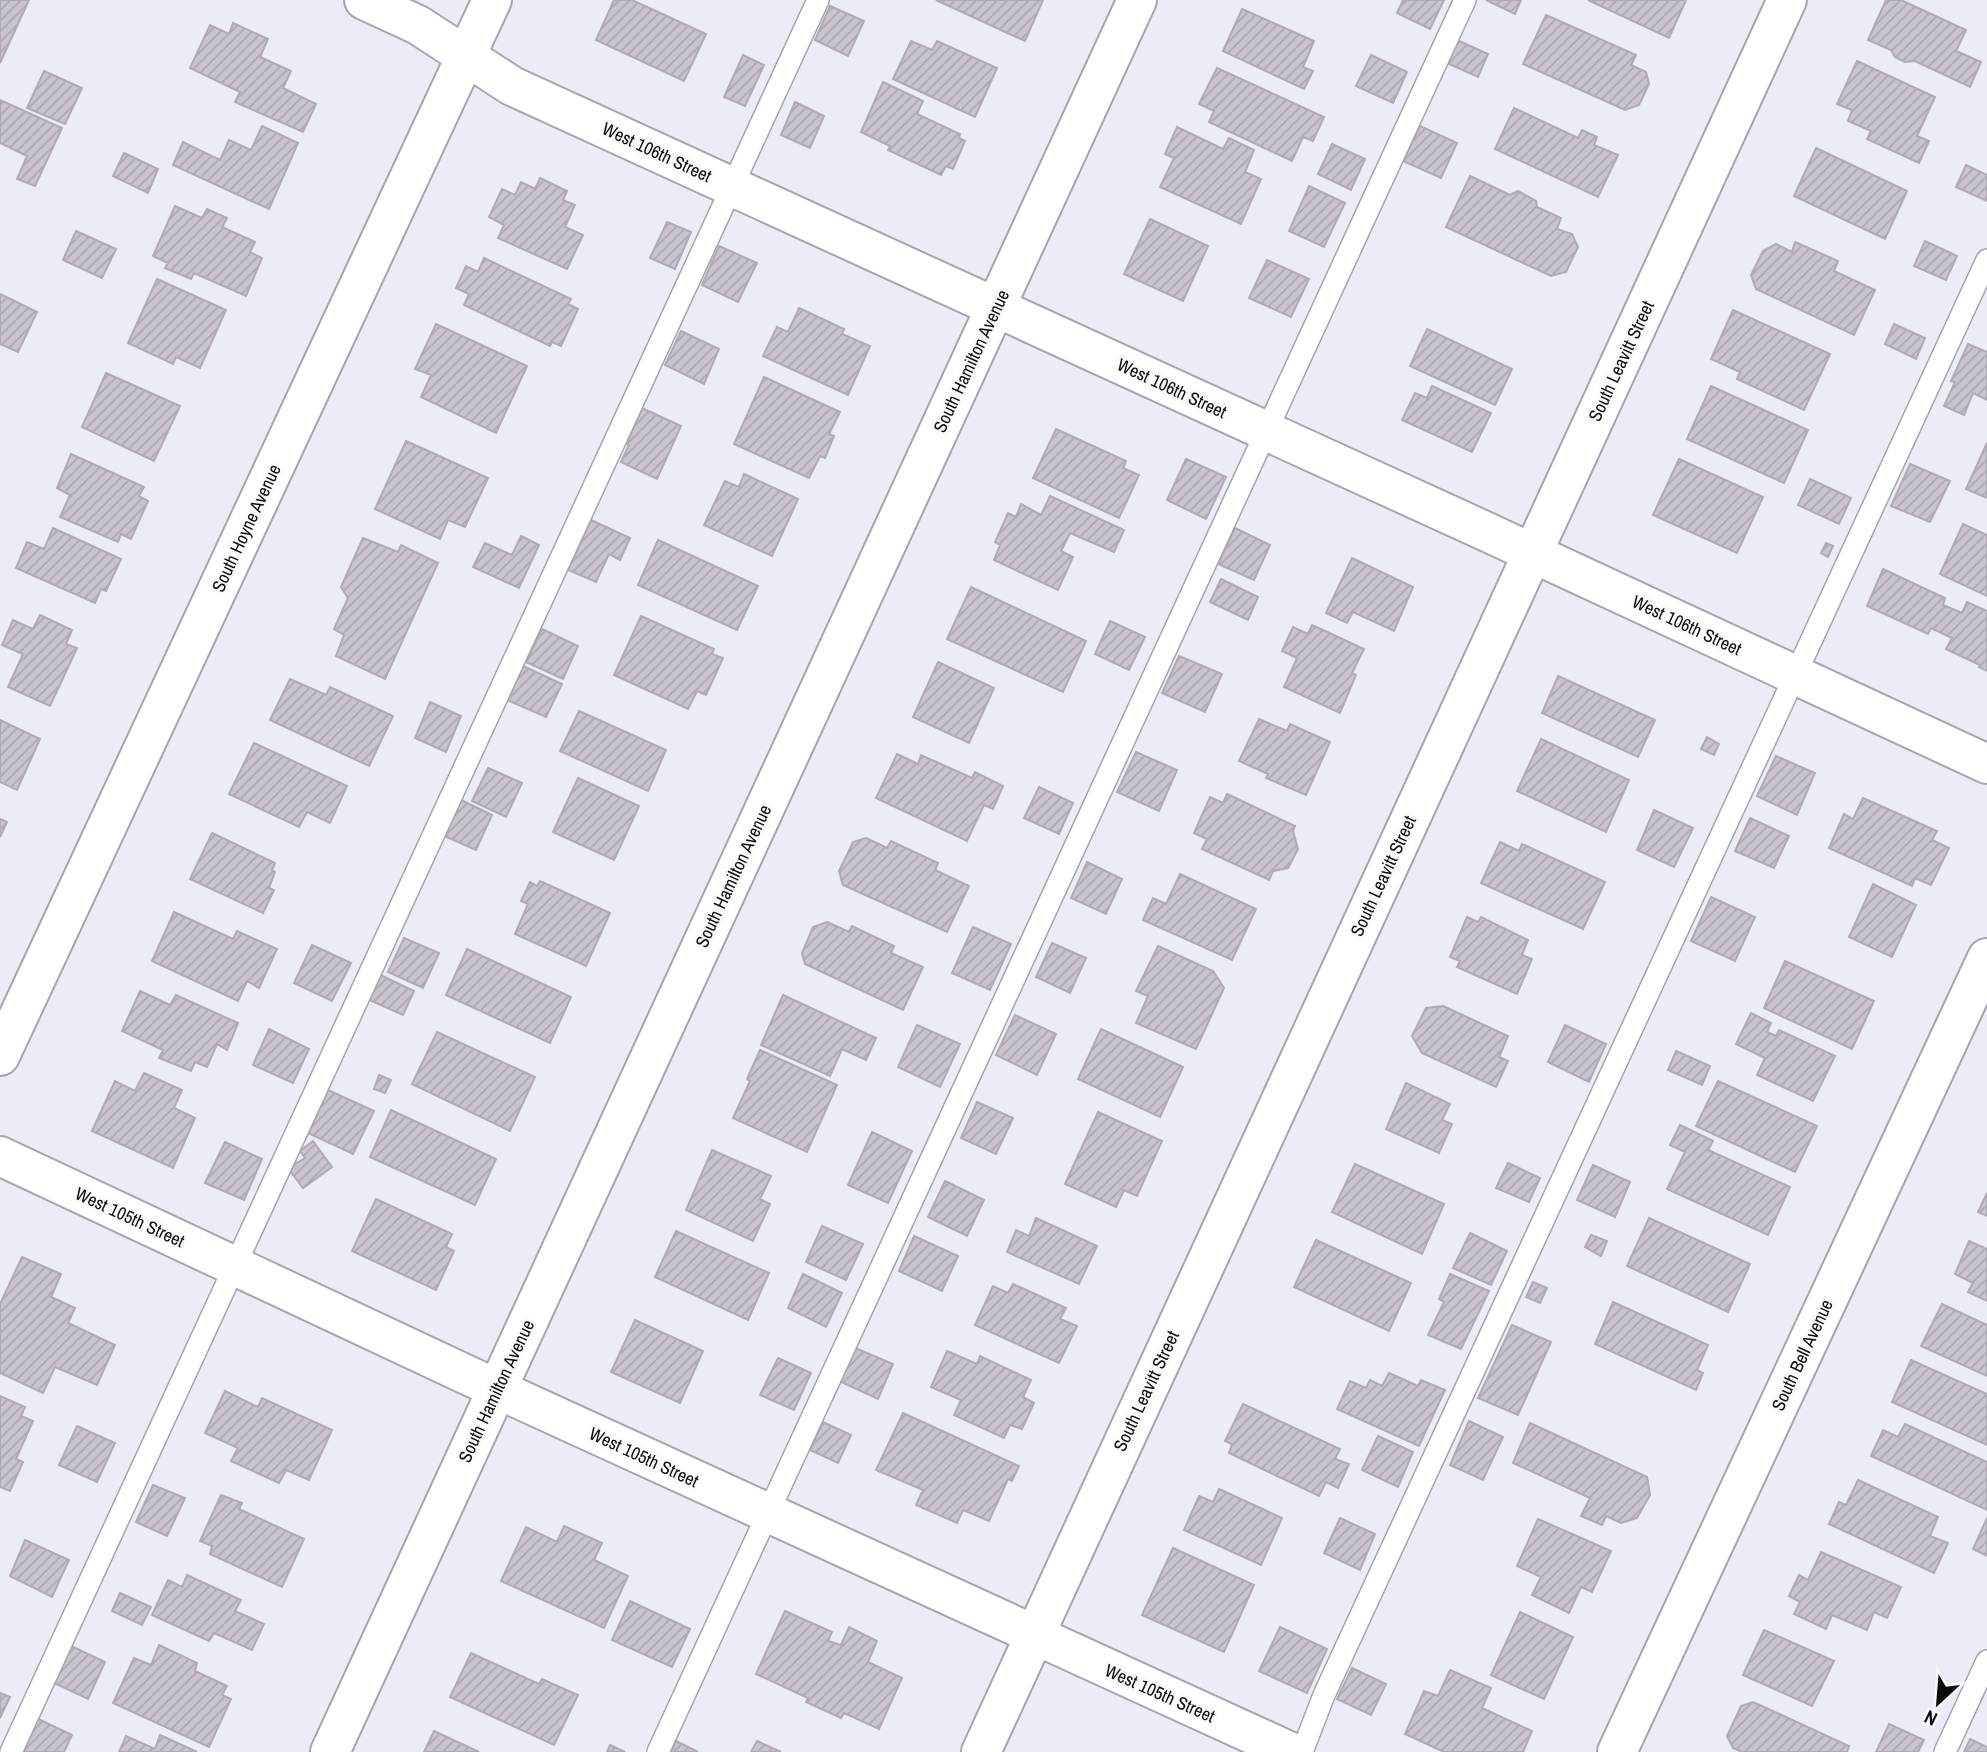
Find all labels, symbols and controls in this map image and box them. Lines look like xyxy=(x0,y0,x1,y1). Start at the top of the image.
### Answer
street label: West 106th Street xyxy=(598,116,716,188)
street label: South Hamilton Avenue xyxy=(927,286,1015,436)
street label: South Leavitt Street xyxy=(1582,297,1660,425)
street label: West 106th Street xyxy=(1113,352,1231,424)
street label: South Hoyne Avenue xyxy=(205,460,287,596)
street label: West 106th Street xyxy=(1628,589,1746,661)
street label: South Hamilton Avenue xyxy=(689,801,777,951)
street label: South Leavitt Street xyxy=(1344,812,1422,940)
street label: West 105th Street xyxy=(71,1181,189,1253)
street label: South Bell Avenue xyxy=(1765,1295,1839,1415)
street label: South Hamilton Avenue xyxy=(452,1316,540,1466)
street label: South Leavitt Street xyxy=(1107,1327,1185,1455)
street label: West 105th Street xyxy=(585,1421,703,1493)
street label: West 105th Street xyxy=(1101,1658,1219,1728)
north arrow xyxy=(1903,1668,1973,1738)
text: N xyxy=(1920,1704,1941,1732)

